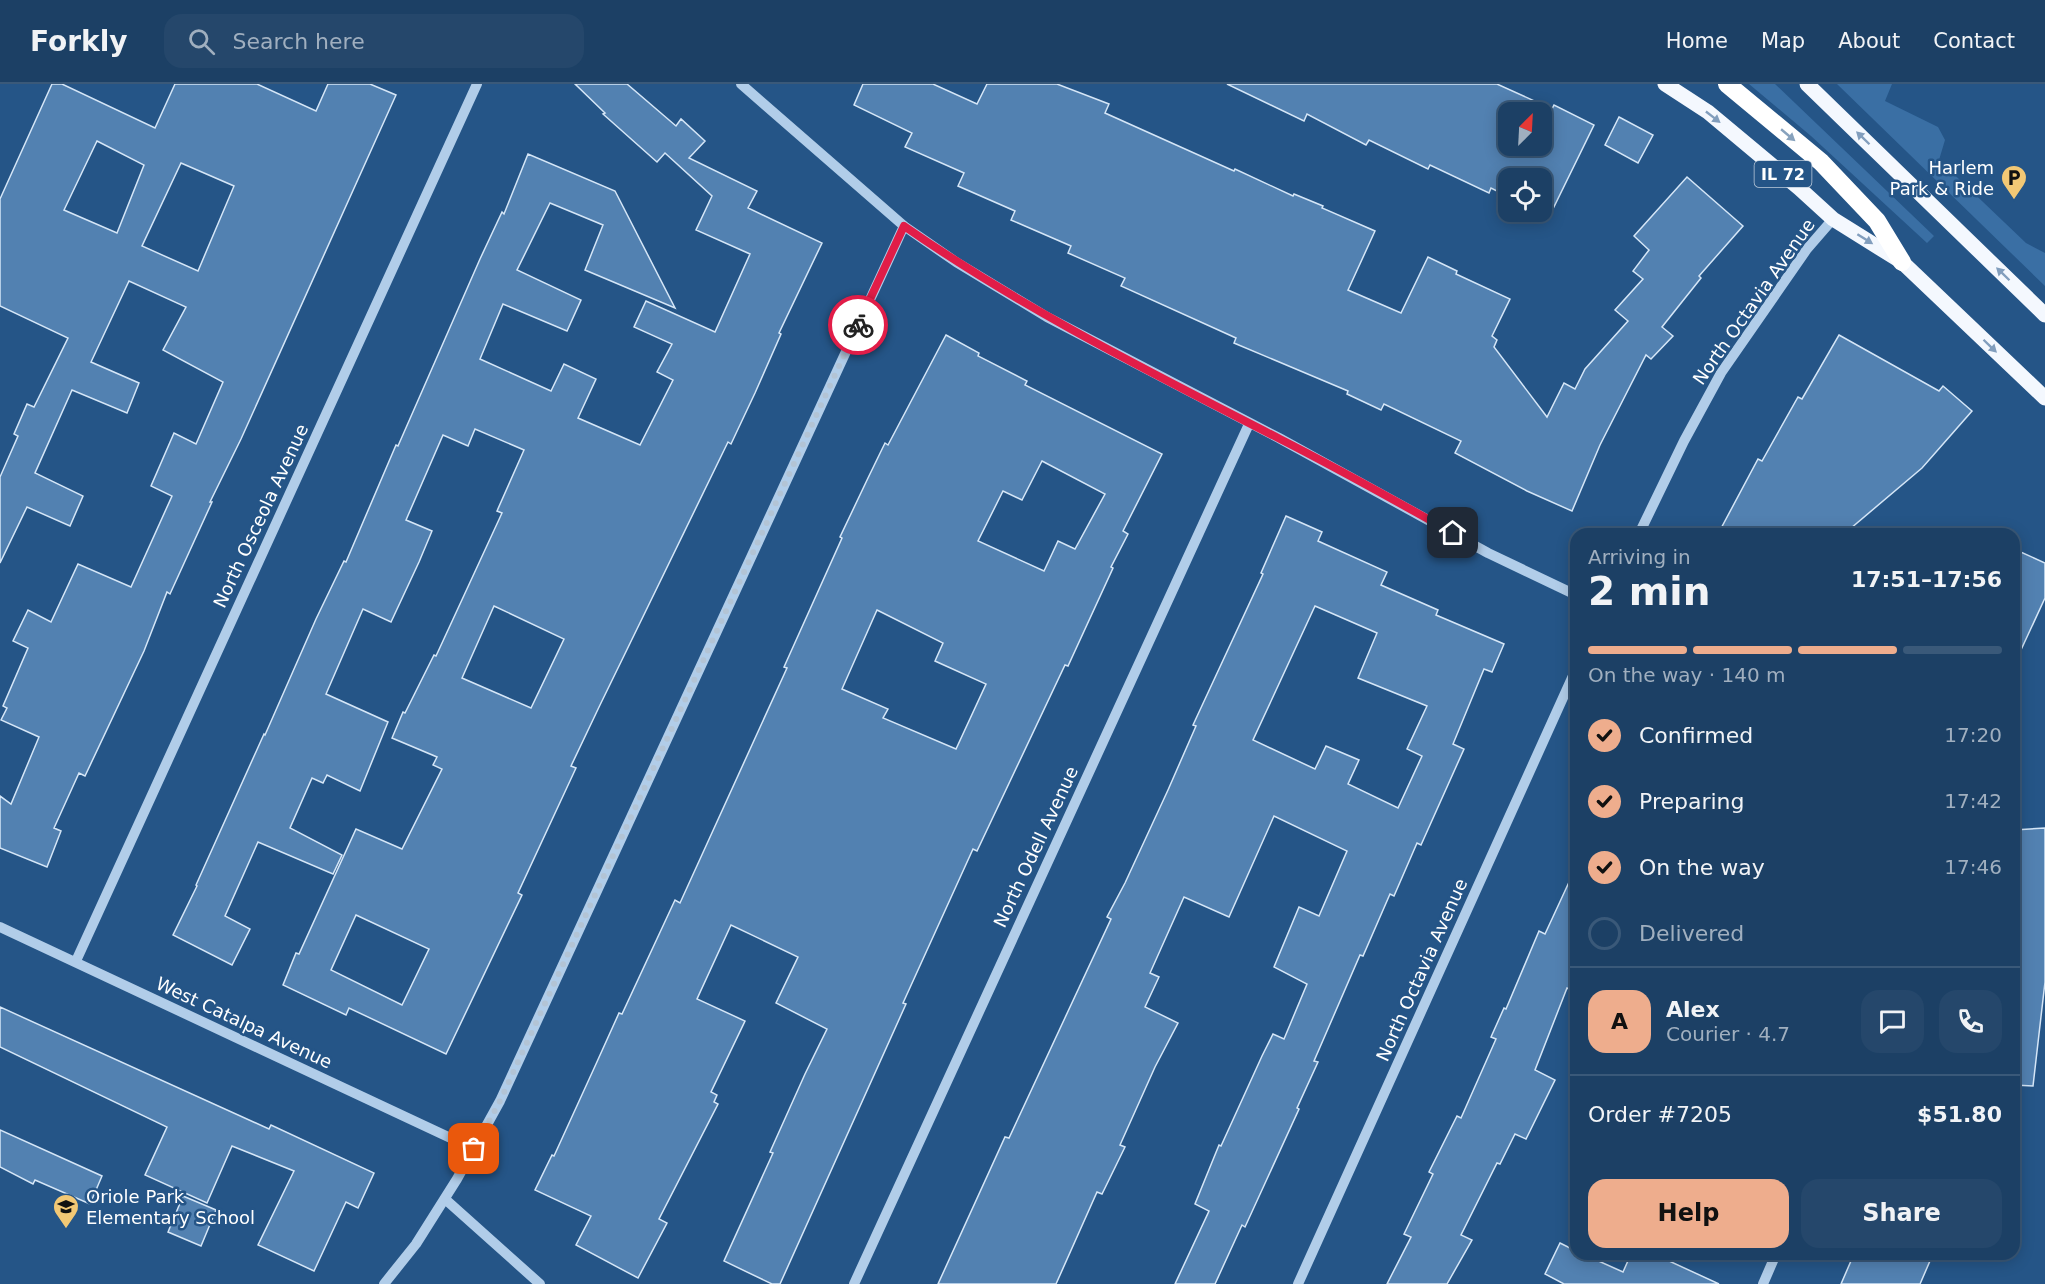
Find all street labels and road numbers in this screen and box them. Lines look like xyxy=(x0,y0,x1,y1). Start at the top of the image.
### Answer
road number: IL 72 xyxy=(1754,161,1812,187)
street label: North Octavia Avenue xyxy=(1688,215,1819,389)
street label: North Osceola Avenue xyxy=(209,421,312,611)
street label: North Odell Avenue xyxy=(989,763,1082,931)
street label: North Octavia Avenue xyxy=(1372,875,1471,1064)
street label: West Catalpa Avenue xyxy=(153,973,336,1073)

